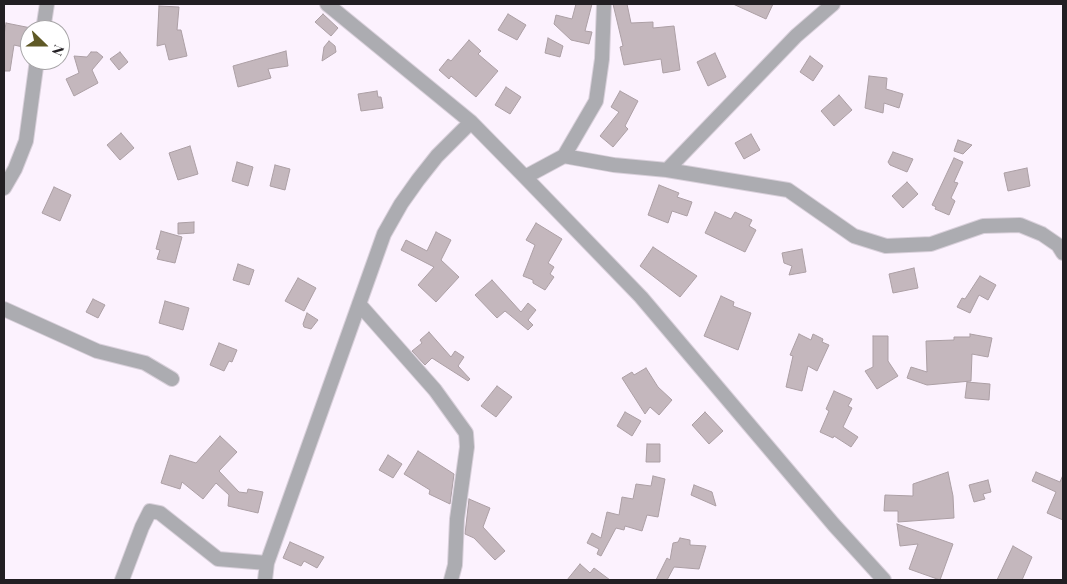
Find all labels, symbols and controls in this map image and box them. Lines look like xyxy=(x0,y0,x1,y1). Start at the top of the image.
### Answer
north arrow xyxy=(20,20,70,70)
text: N xyxy=(48,42,69,59)

